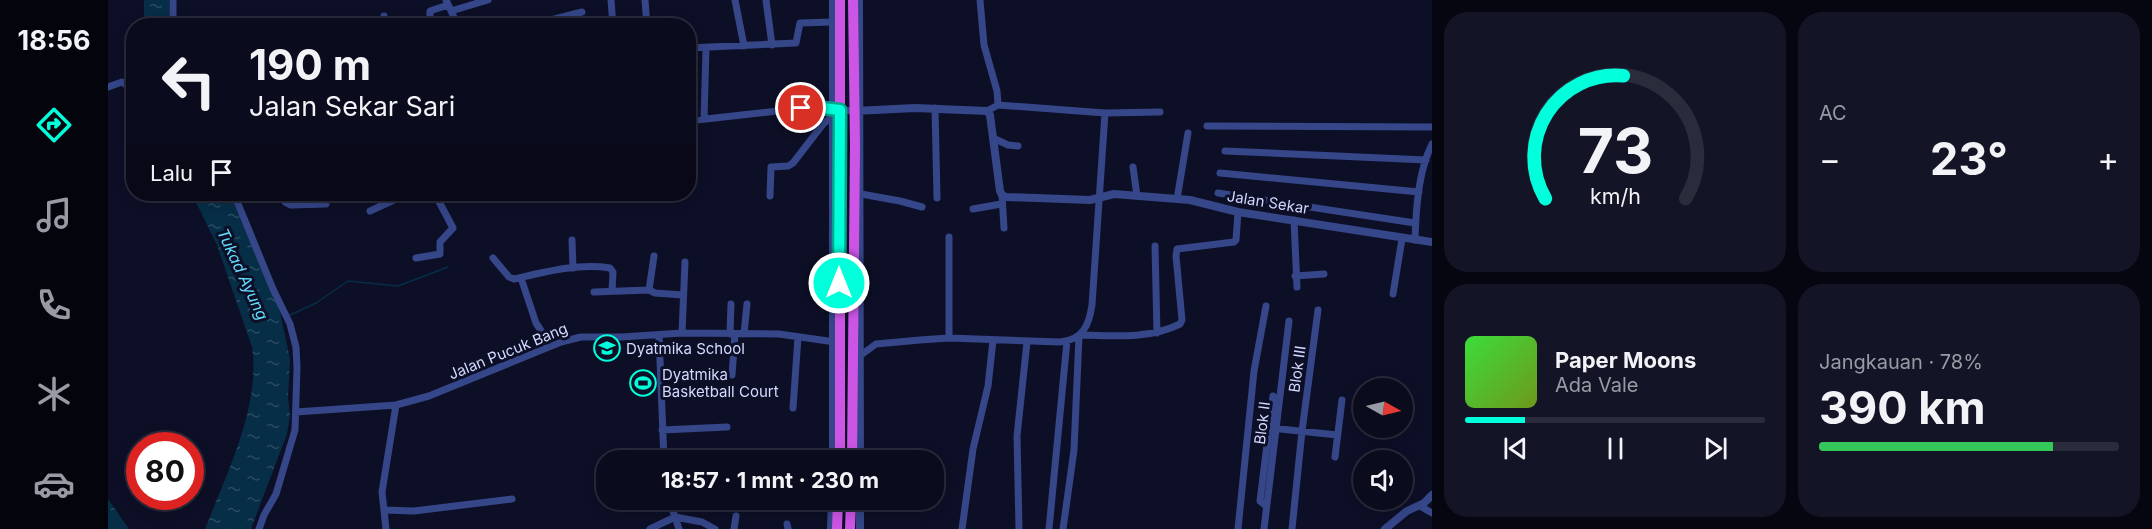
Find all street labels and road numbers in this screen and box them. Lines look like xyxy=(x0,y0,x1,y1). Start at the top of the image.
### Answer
street label: Jalan Sekar xyxy=(1226,186,1311,218)
street label: Jalan Pucuk Bang xyxy=(446,318,570,384)
street label: Blok III xyxy=(1284,344,1310,394)
street label: Blok II xyxy=(1250,401,1274,445)

